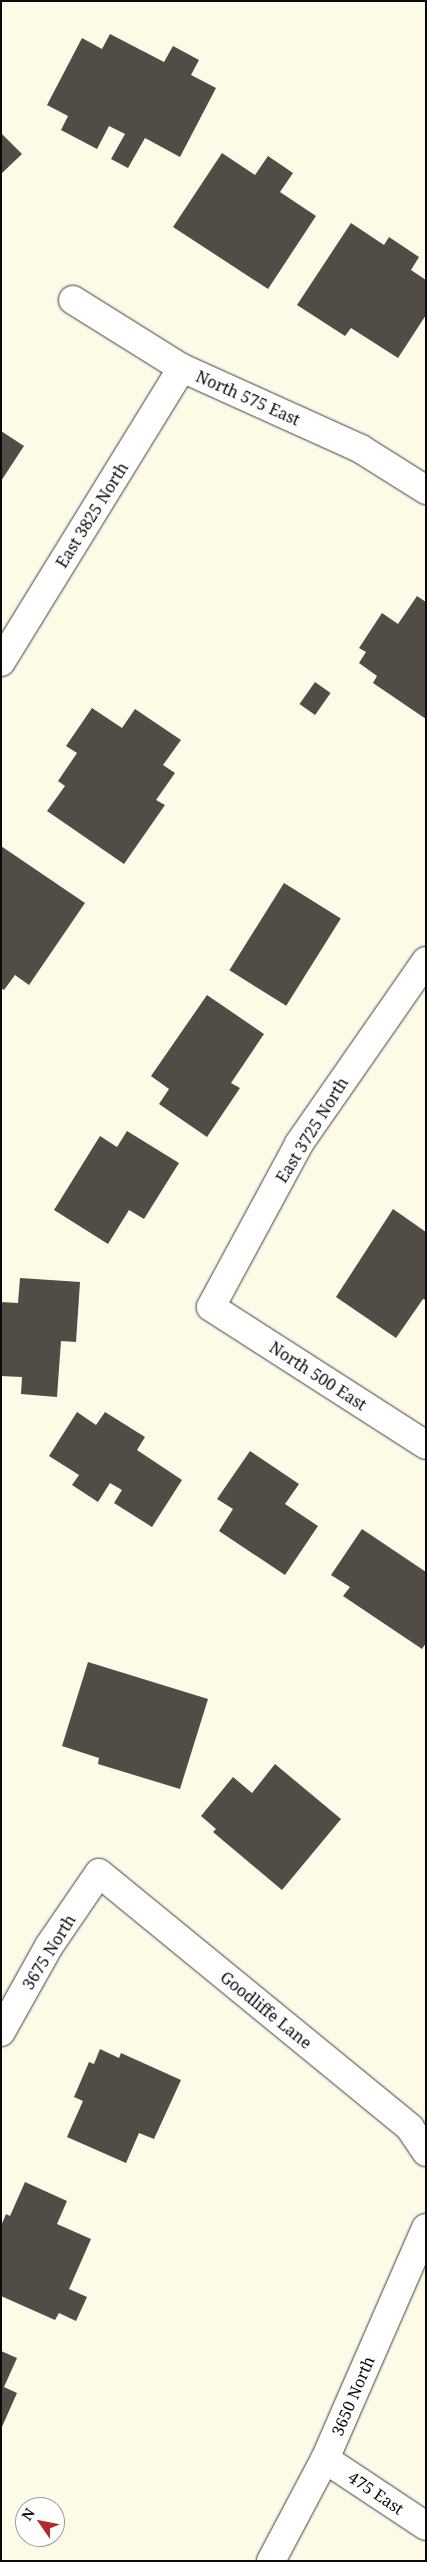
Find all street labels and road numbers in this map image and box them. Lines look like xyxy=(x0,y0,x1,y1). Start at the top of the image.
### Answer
street label: North 575 East xyxy=(193,367,303,429)
street label: East 3825 North xyxy=(52,459,132,571)
street label: East 3725 North xyxy=(272,1074,352,1186)
street label: North 500 East xyxy=(266,1338,370,1414)
street label: 3675 North xyxy=(18,1911,80,1993)
street label: Goodliffe Lane xyxy=(217,1967,315,2053)
street label: 3650 North xyxy=(328,2353,378,2439)
street label: 475 East xyxy=(345,2467,407,2519)

